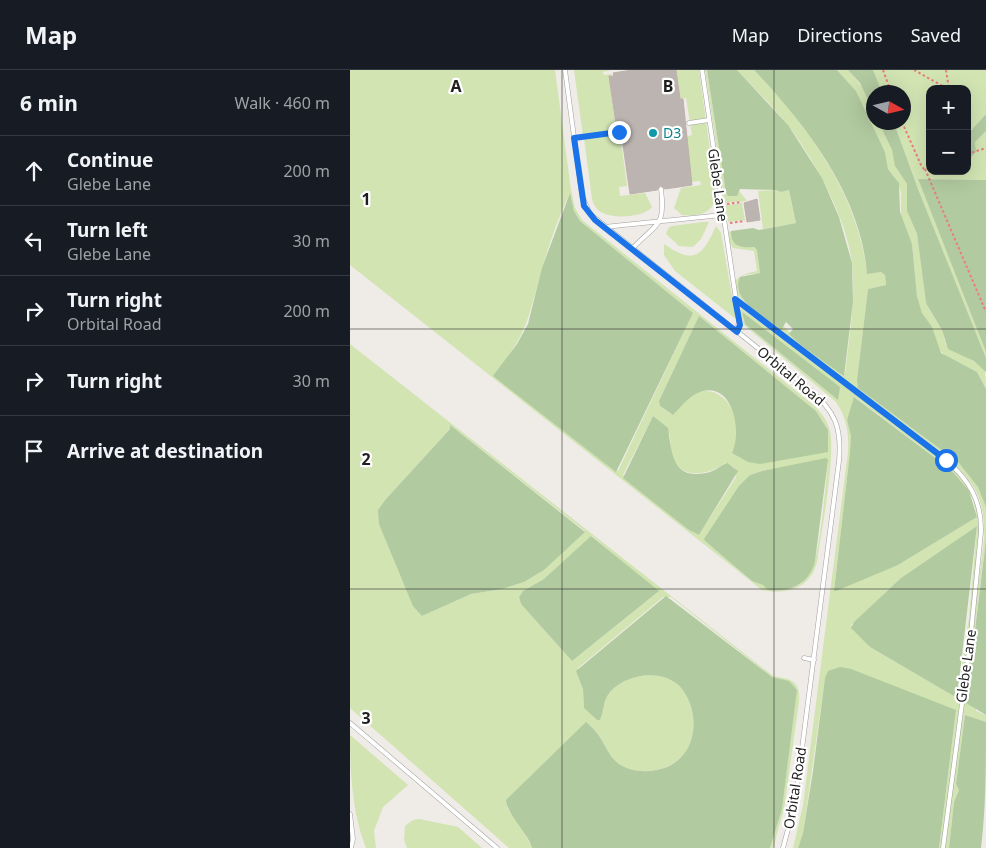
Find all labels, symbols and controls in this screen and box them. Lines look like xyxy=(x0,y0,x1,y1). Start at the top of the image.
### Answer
text: Map xyxy=(25,18,77,51)
text: Map xyxy=(732,23,769,47)
text: Directions xyxy=(797,23,883,47)
text: Saved xyxy=(911,23,961,47)
text: A xyxy=(450,75,462,97)
text: B xyxy=(663,75,673,97)
north arrow xyxy=(866,85,911,130)
map controls xyxy=(926,85,971,175)
button: + xyxy=(926,85,971,130)
text: 6 min xyxy=(20,89,78,117)
text: Walk · 460 m xyxy=(235,92,330,114)
route end xyxy=(608,121,631,144)
place label: D3 xyxy=(663,123,681,142)
marker: D3 xyxy=(647,127,659,139)
button: − xyxy=(926,130,971,175)
text: Continue xyxy=(67,147,153,173)
street label: Glebe Lane xyxy=(704,147,733,223)
icon: ahead xyxy=(20,157,48,185)
text: 200 m xyxy=(283,160,330,182)
text: Glebe Lane xyxy=(67,173,151,195)
text: 1 xyxy=(361,188,371,210)
text: Turn left xyxy=(67,217,148,243)
icon: left xyxy=(20,227,48,255)
text: 30 m xyxy=(293,230,330,252)
text: Glebe Lane xyxy=(67,243,151,265)
text: Turn right xyxy=(67,287,162,313)
icon: right xyxy=(20,297,48,325)
text: 200 m xyxy=(283,300,330,322)
text: Orbital Road xyxy=(67,313,162,335)
street label: Orbital Road xyxy=(754,342,829,409)
icon: right xyxy=(20,367,48,395)
text: Turn right xyxy=(67,368,162,394)
text: 30 m xyxy=(293,370,330,392)
icon: arrive xyxy=(20,437,48,465)
text: Arrive at destination xyxy=(67,438,263,464)
text: 2 xyxy=(361,448,371,470)
route start xyxy=(935,449,958,472)
street label: Glebe Lane xyxy=(951,628,980,704)
text: 3 xyxy=(361,707,371,729)
street label: Orbital Road xyxy=(779,746,810,830)

